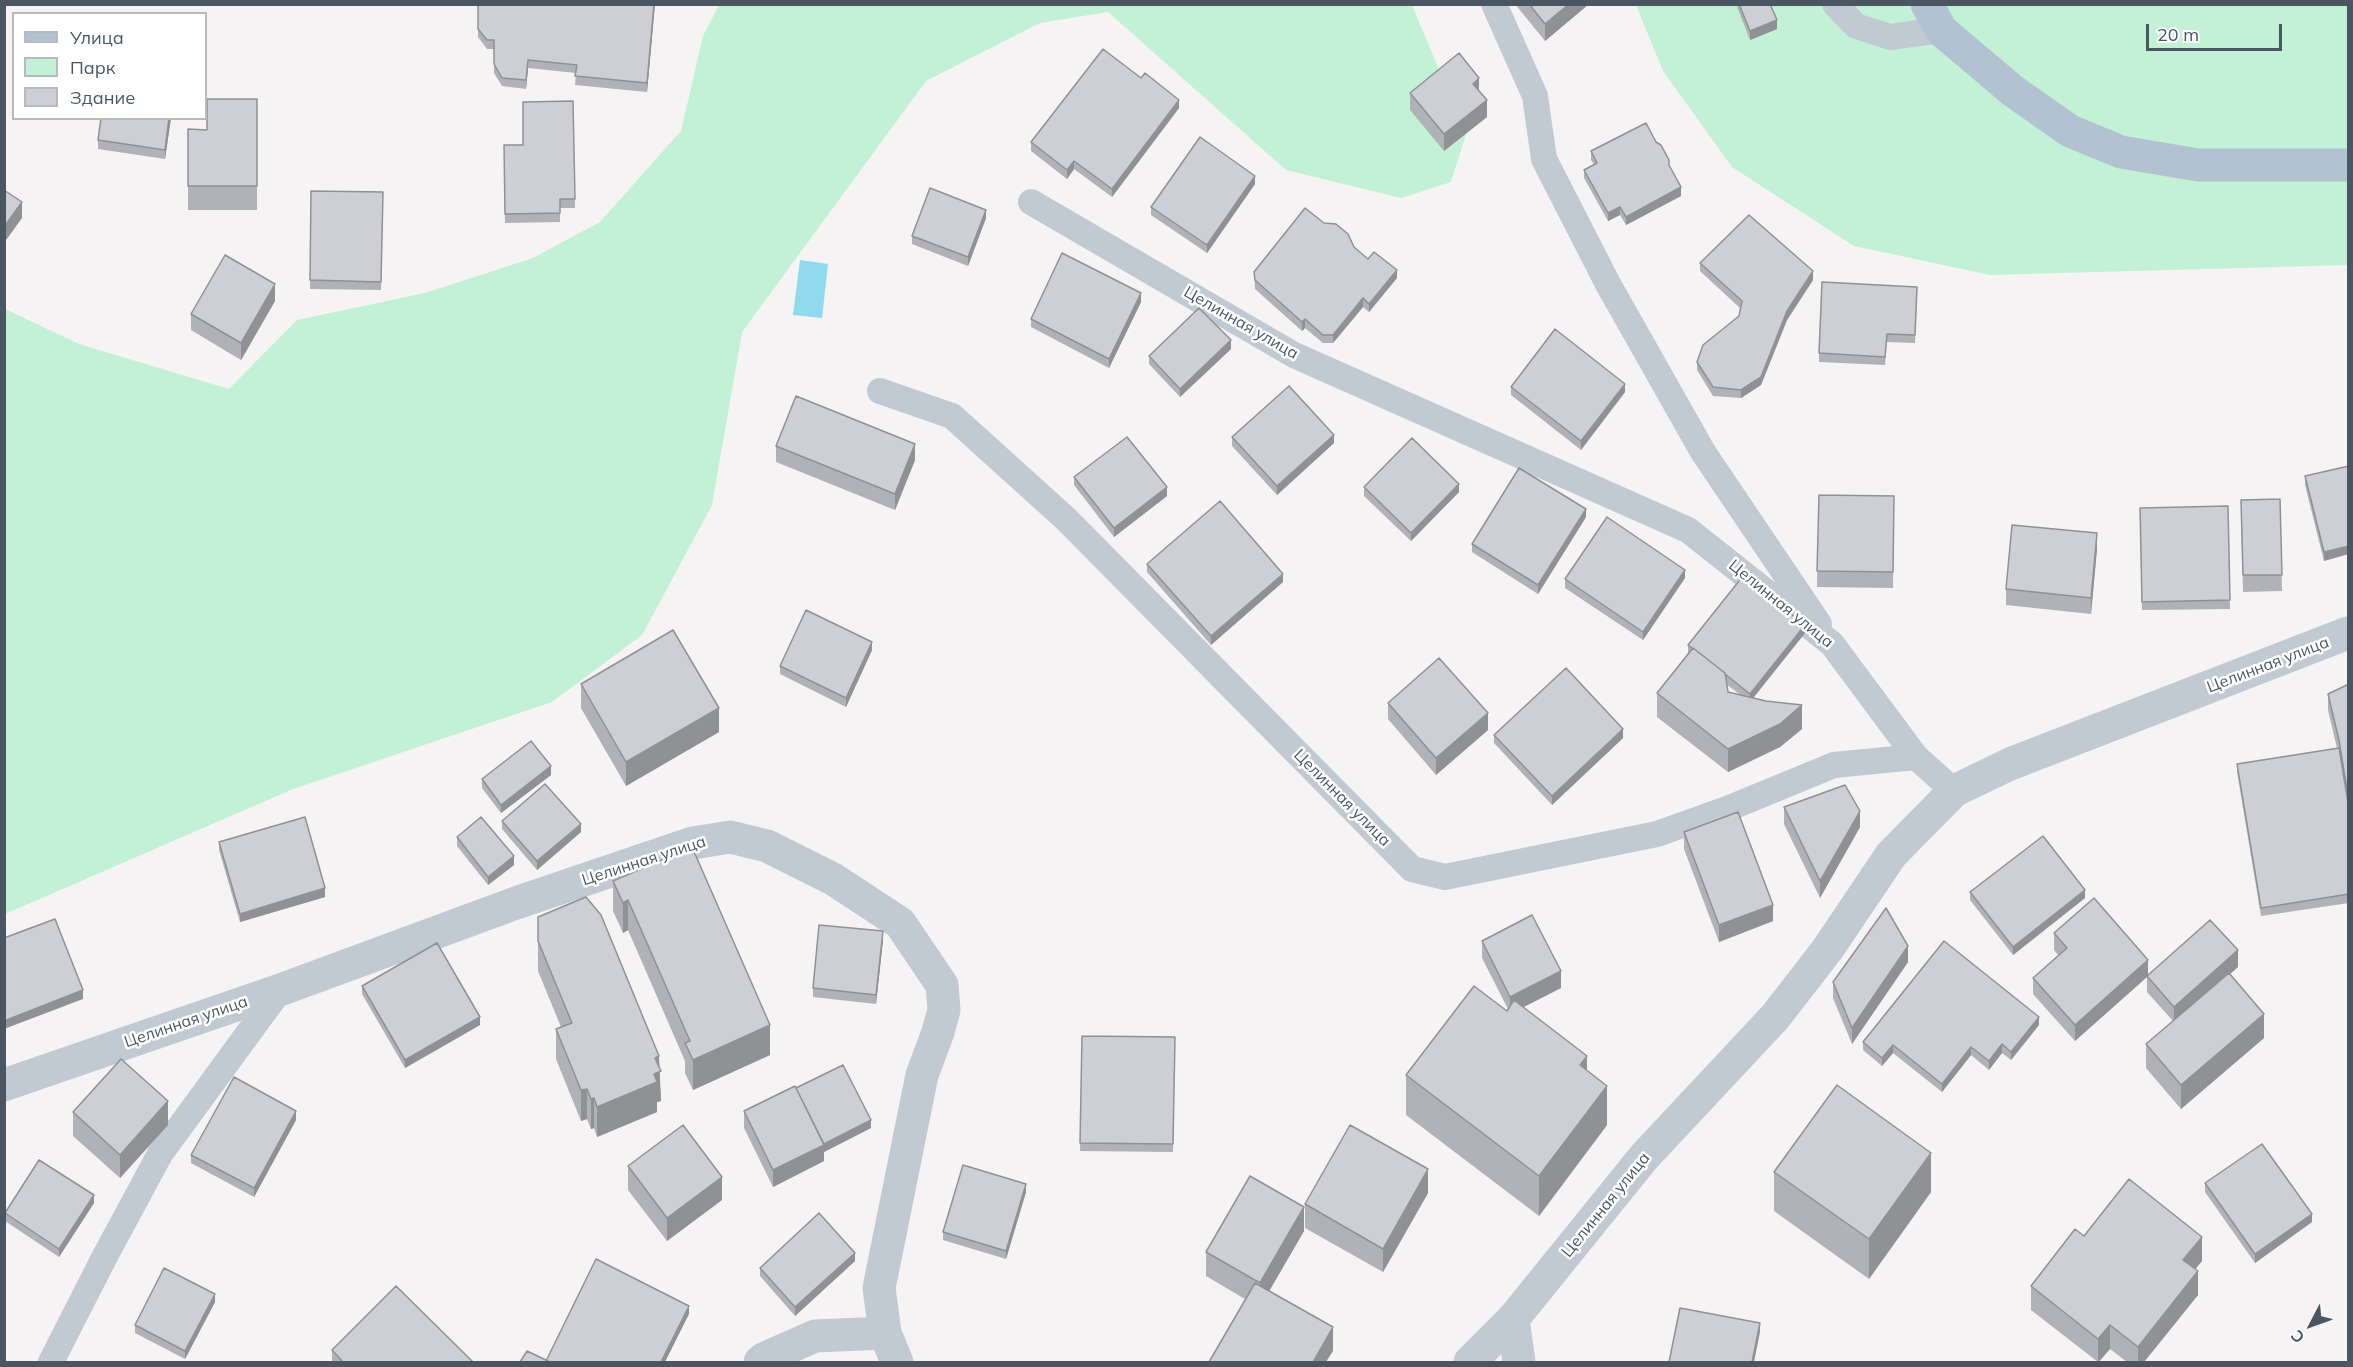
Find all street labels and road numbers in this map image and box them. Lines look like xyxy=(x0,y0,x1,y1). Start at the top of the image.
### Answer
street label: Целинная улица xyxy=(1180,282,1302,364)
street label: Целинная улица xyxy=(1725,556,1837,652)
street label: Целинная улица xyxy=(2204,633,2332,697)
street label: Целинная улица xyxy=(1290,746,1394,850)
street label: Целинная улица xyxy=(580,832,708,890)
street label: Целинная улица xyxy=(122,992,250,1052)
street label: Целинная улица xyxy=(1558,1149,1654,1261)

